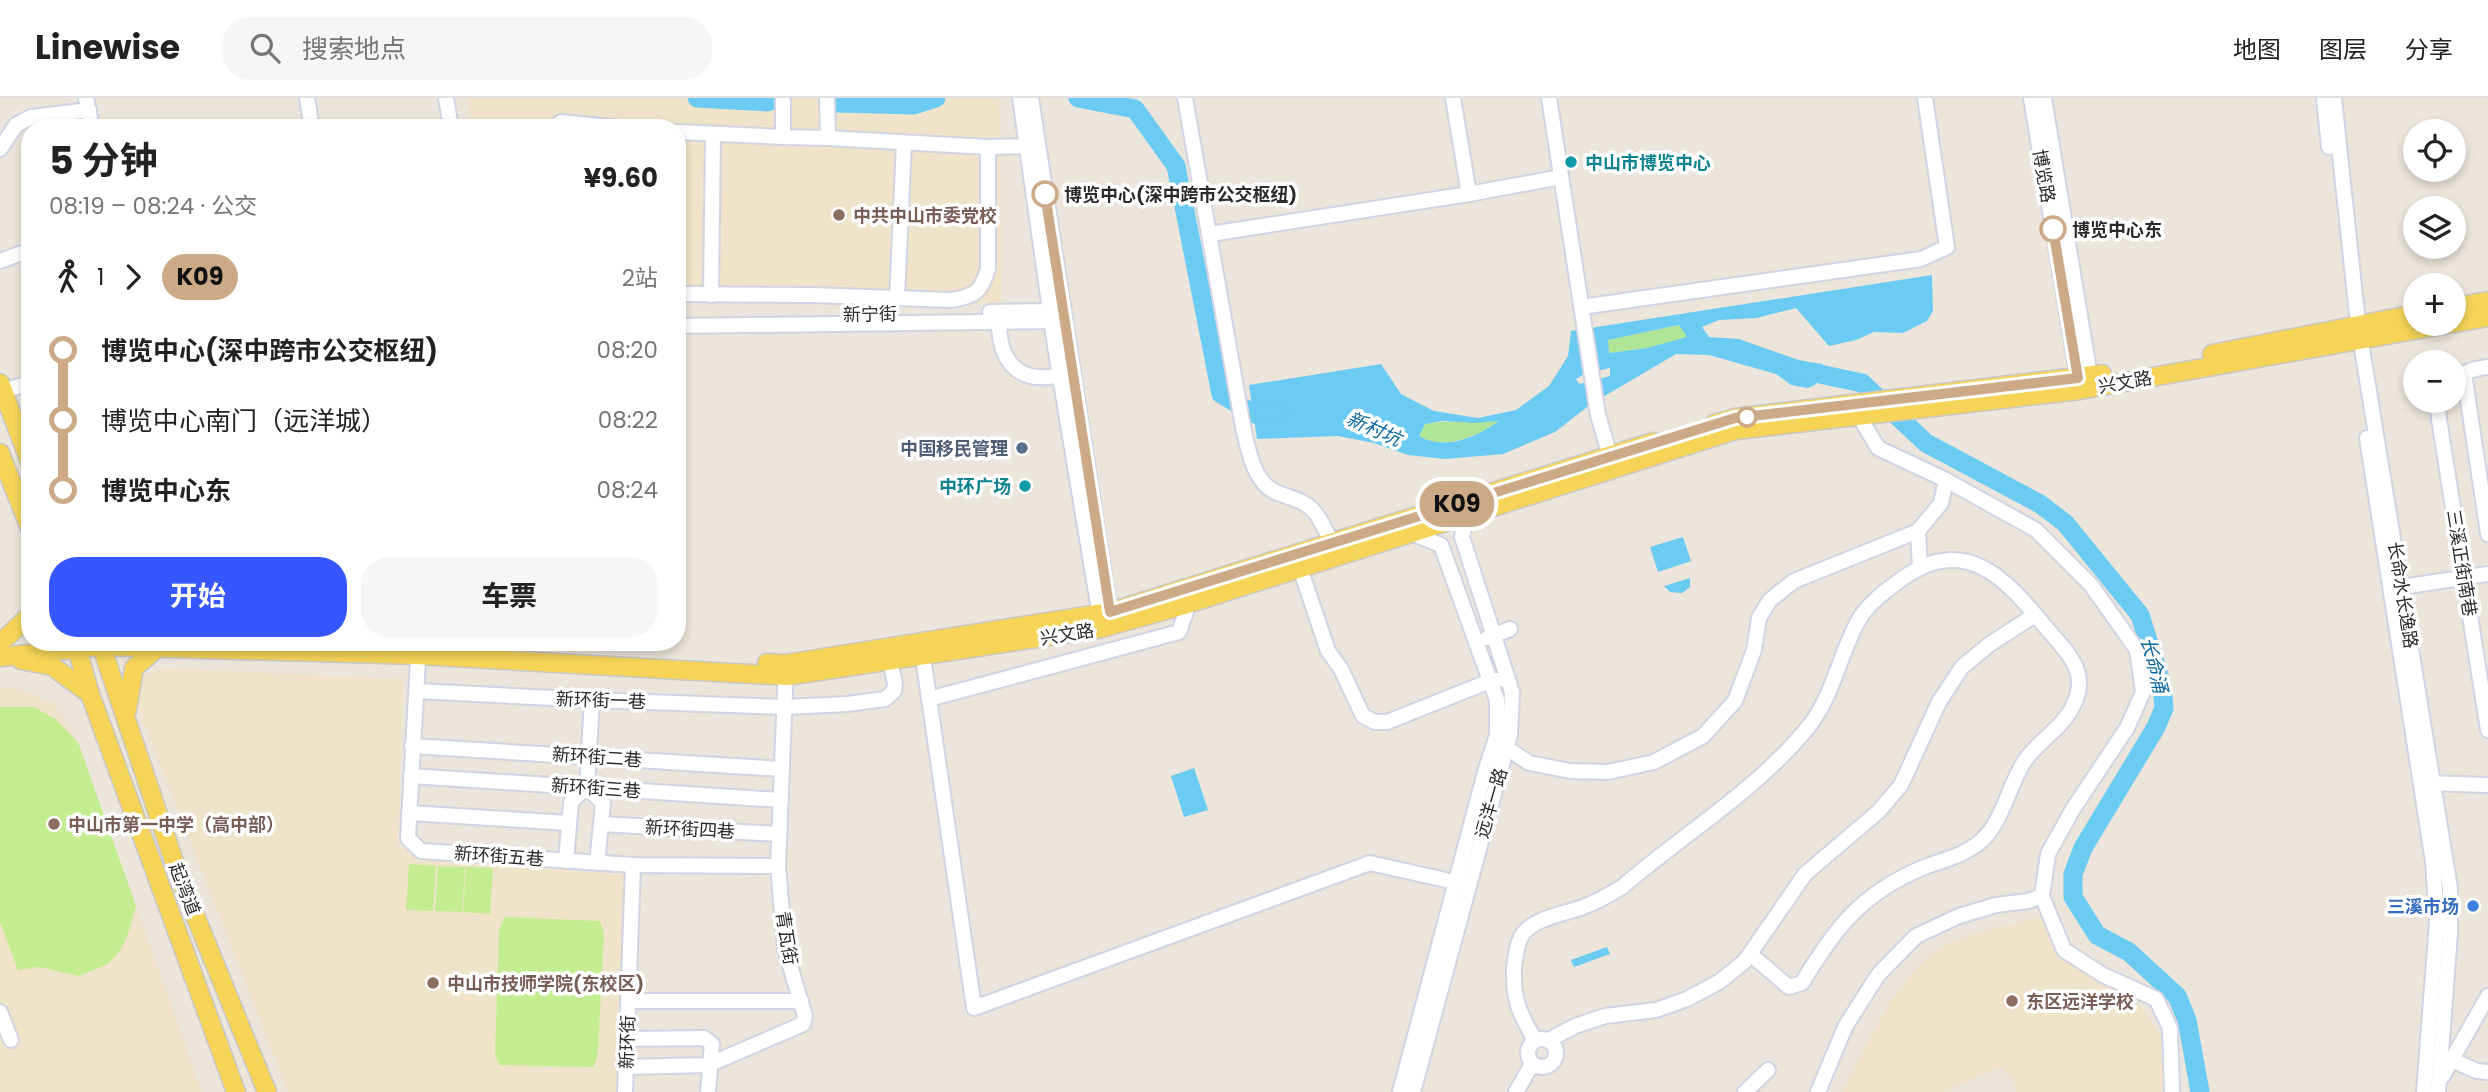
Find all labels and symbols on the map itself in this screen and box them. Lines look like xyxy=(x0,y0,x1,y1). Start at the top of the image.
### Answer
street label: 博览路 xyxy=(2027,147,2061,205)
place label: 中山市博览中心 xyxy=(1585,150,1711,175)
marker: 中山市博览中心 xyxy=(1563,154,1579,170)
marker: 博览中心(深中跨市公交枢纽) xyxy=(1032,181,1058,207)
place label: 博览中心(深中跨市公交枢纽) xyxy=(1064,182,1297,207)
place label: 中共中山市委党校 xyxy=(853,203,997,228)
marker: 中共中山市委党校 xyxy=(831,207,847,223)
marker: 博览中心东 xyxy=(2040,216,2066,242)
place label: 博览中心东 xyxy=(2072,217,2162,242)
street label: 新宁街 xyxy=(843,301,897,327)
street label: 兴文路 xyxy=(2096,365,2154,399)
water label: 新村坑 xyxy=(1342,405,1408,454)
unlabelled marker xyxy=(1737,407,1757,427)
place label: 中国移民管理 xyxy=(900,436,1008,461)
marker: 中国移民管理 xyxy=(1014,440,1030,456)
place label: 中环广场 xyxy=(939,474,1011,499)
marker: 中环广场 xyxy=(1017,478,1033,494)
line badge: K09 xyxy=(1417,481,1497,527)
street label: 三溪正街南巷 xyxy=(2441,508,2483,618)
street label: 长命水长逸路 xyxy=(2382,540,2424,650)
street label: 兴文路 xyxy=(1038,617,1096,651)
water label: 长命涌 xyxy=(2134,634,2174,698)
street label: 新环街一巷 xyxy=(556,686,646,714)
street label: 新环街二巷 xyxy=(551,741,643,773)
street label: 远洋一路 xyxy=(1469,765,1513,841)
street label: 新环街三巷 xyxy=(550,772,642,804)
place label: 中山市第一中学（高中部） xyxy=(68,812,284,837)
street label: 新环街四巷 xyxy=(644,814,736,844)
marker: 中山市第一中学（高中部） xyxy=(46,816,62,832)
street label: 新环街五巷 xyxy=(453,840,545,872)
street label: 起湾道 xyxy=(164,859,206,919)
place label: 三溪市场 xyxy=(2387,894,2459,919)
marker: 三溪市场 xyxy=(2465,898,2481,914)
street label: 青瓦街 xyxy=(770,909,804,967)
place label: 中山市技师学院(东校区) xyxy=(447,971,644,996)
marker: 中山市技师学院(东校区) xyxy=(425,975,441,991)
place label: 东区远洋学校 xyxy=(2026,989,2134,1014)
marker: 东区远洋学校 xyxy=(2004,993,2020,1009)
street label: 新环街 xyxy=(614,1015,640,1069)

